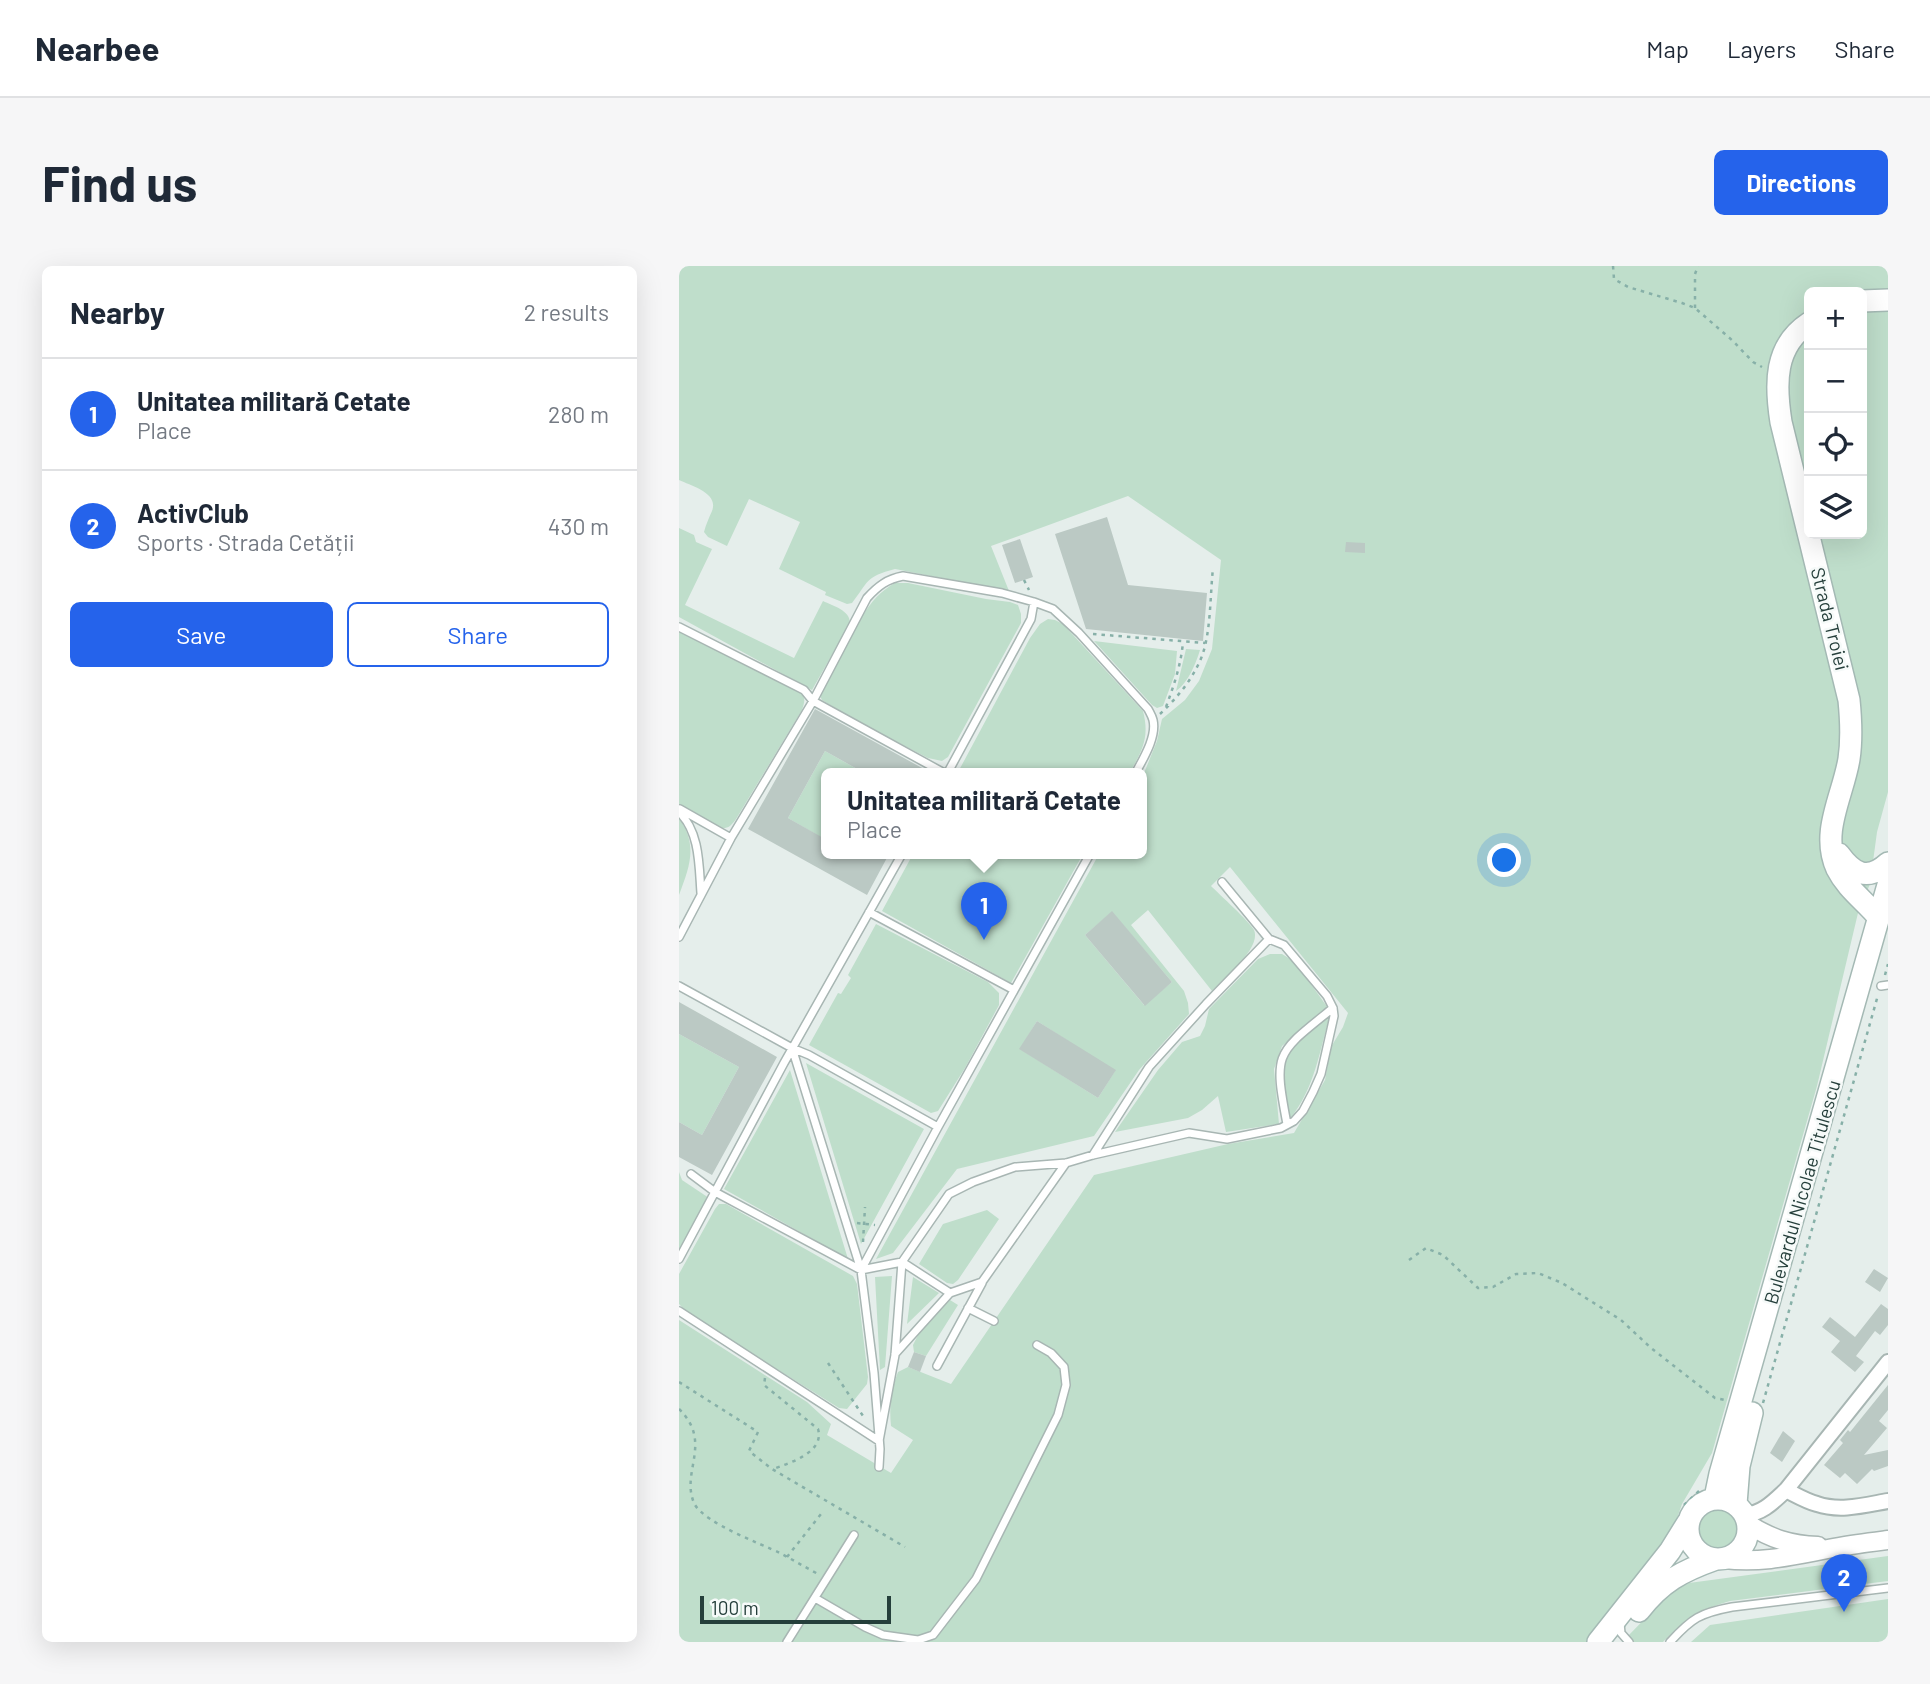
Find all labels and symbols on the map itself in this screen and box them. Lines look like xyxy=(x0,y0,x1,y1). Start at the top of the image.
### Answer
street label: Strada Troiei xyxy=(1807,565,1854,673)
your location xyxy=(1487,843,1521,877)
pin: 1 xyxy=(961,882,1007,940)
street label: Bulevardul Nicolae Titulescu xyxy=(1758,1077,1845,1307)
pin: 2 xyxy=(1821,1554,1867,1612)
scale bar xyxy=(700,1593,891,1625)

